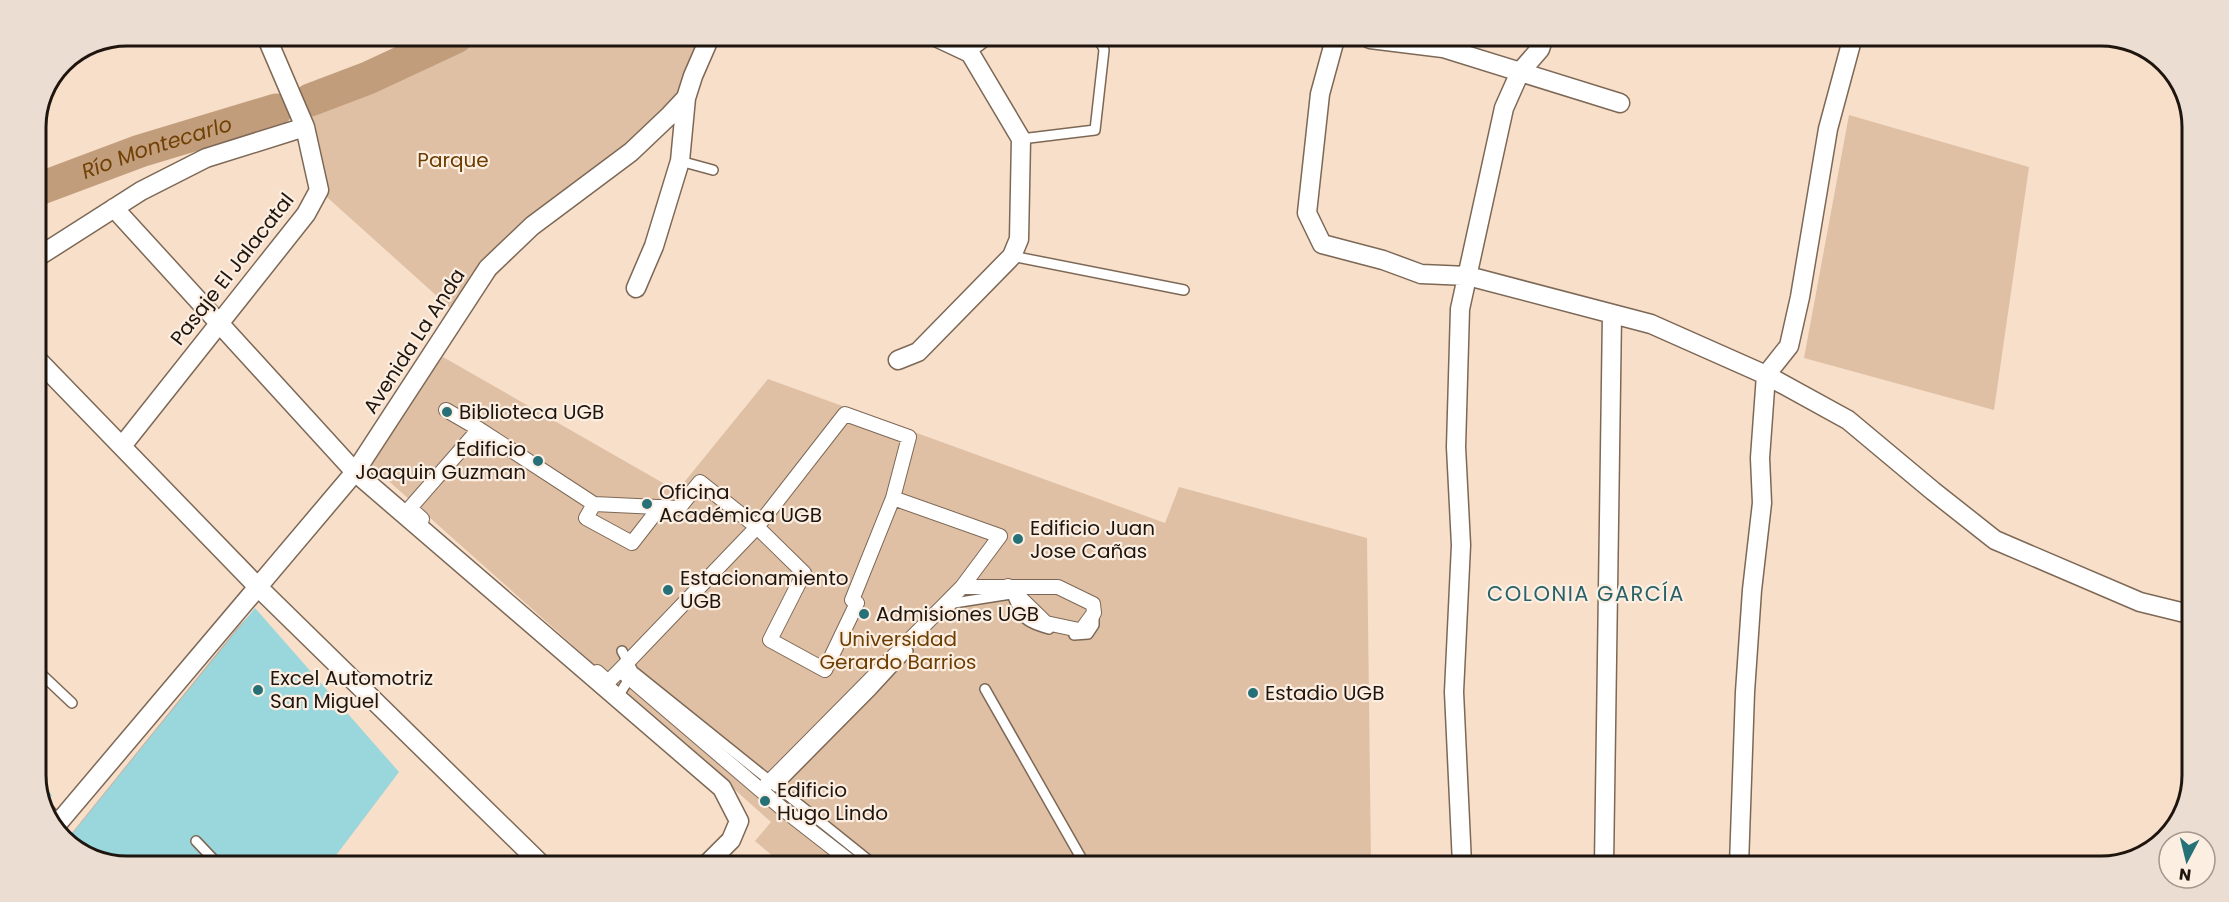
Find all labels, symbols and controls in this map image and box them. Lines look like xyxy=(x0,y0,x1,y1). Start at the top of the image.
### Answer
water label: Río Montecarlo xyxy=(77,109,235,186)
park label: Parque xyxy=(417,146,489,174)
street label: Pasaje El Jalacatal xyxy=(164,187,300,351)
street label: Avenida La Anda xyxy=(357,263,471,419)
place label: Biblioteca UGB xyxy=(459,398,604,426)
marker: Biblioteca UGB xyxy=(440,405,454,419)
place label: Edificio Joaquin Guzman xyxy=(355,435,526,486)
marker: Edificio Joaquin Guzman xyxy=(531,454,545,468)
place label: Oficina Académica UGB xyxy=(659,478,822,529)
marker: Oficina Académica UGB xyxy=(640,497,654,511)
place label: Edificio Juan Jose Cañas xyxy=(1030,514,1155,565)
marker: Edificio Juan Jose Cañas xyxy=(1011,532,1025,546)
place label: Estacionamiento UGB xyxy=(680,564,848,615)
district label: COLONIA GARCÍA xyxy=(1487,579,1685,608)
marker: Estacionamiento UGB xyxy=(661,583,675,597)
place label: Admisiones UGB xyxy=(876,600,1039,628)
marker: Admisiones UGB xyxy=(857,607,871,621)
park label: Universidad Gerardo Barrios xyxy=(820,625,976,676)
place label: Excel Automotriz San Miguel xyxy=(270,664,433,715)
place label: Estadio UGB xyxy=(1265,679,1384,707)
marker: Excel Automotriz San Miguel xyxy=(251,683,265,697)
marker: Estadio UGB xyxy=(1246,686,1260,700)
place label: Edificio Hugo Lindo xyxy=(777,776,888,827)
marker: Edificio Hugo Lindo xyxy=(758,794,772,808)
north arrow xyxy=(2157,830,2217,890)
text: N xyxy=(2178,862,2193,887)

